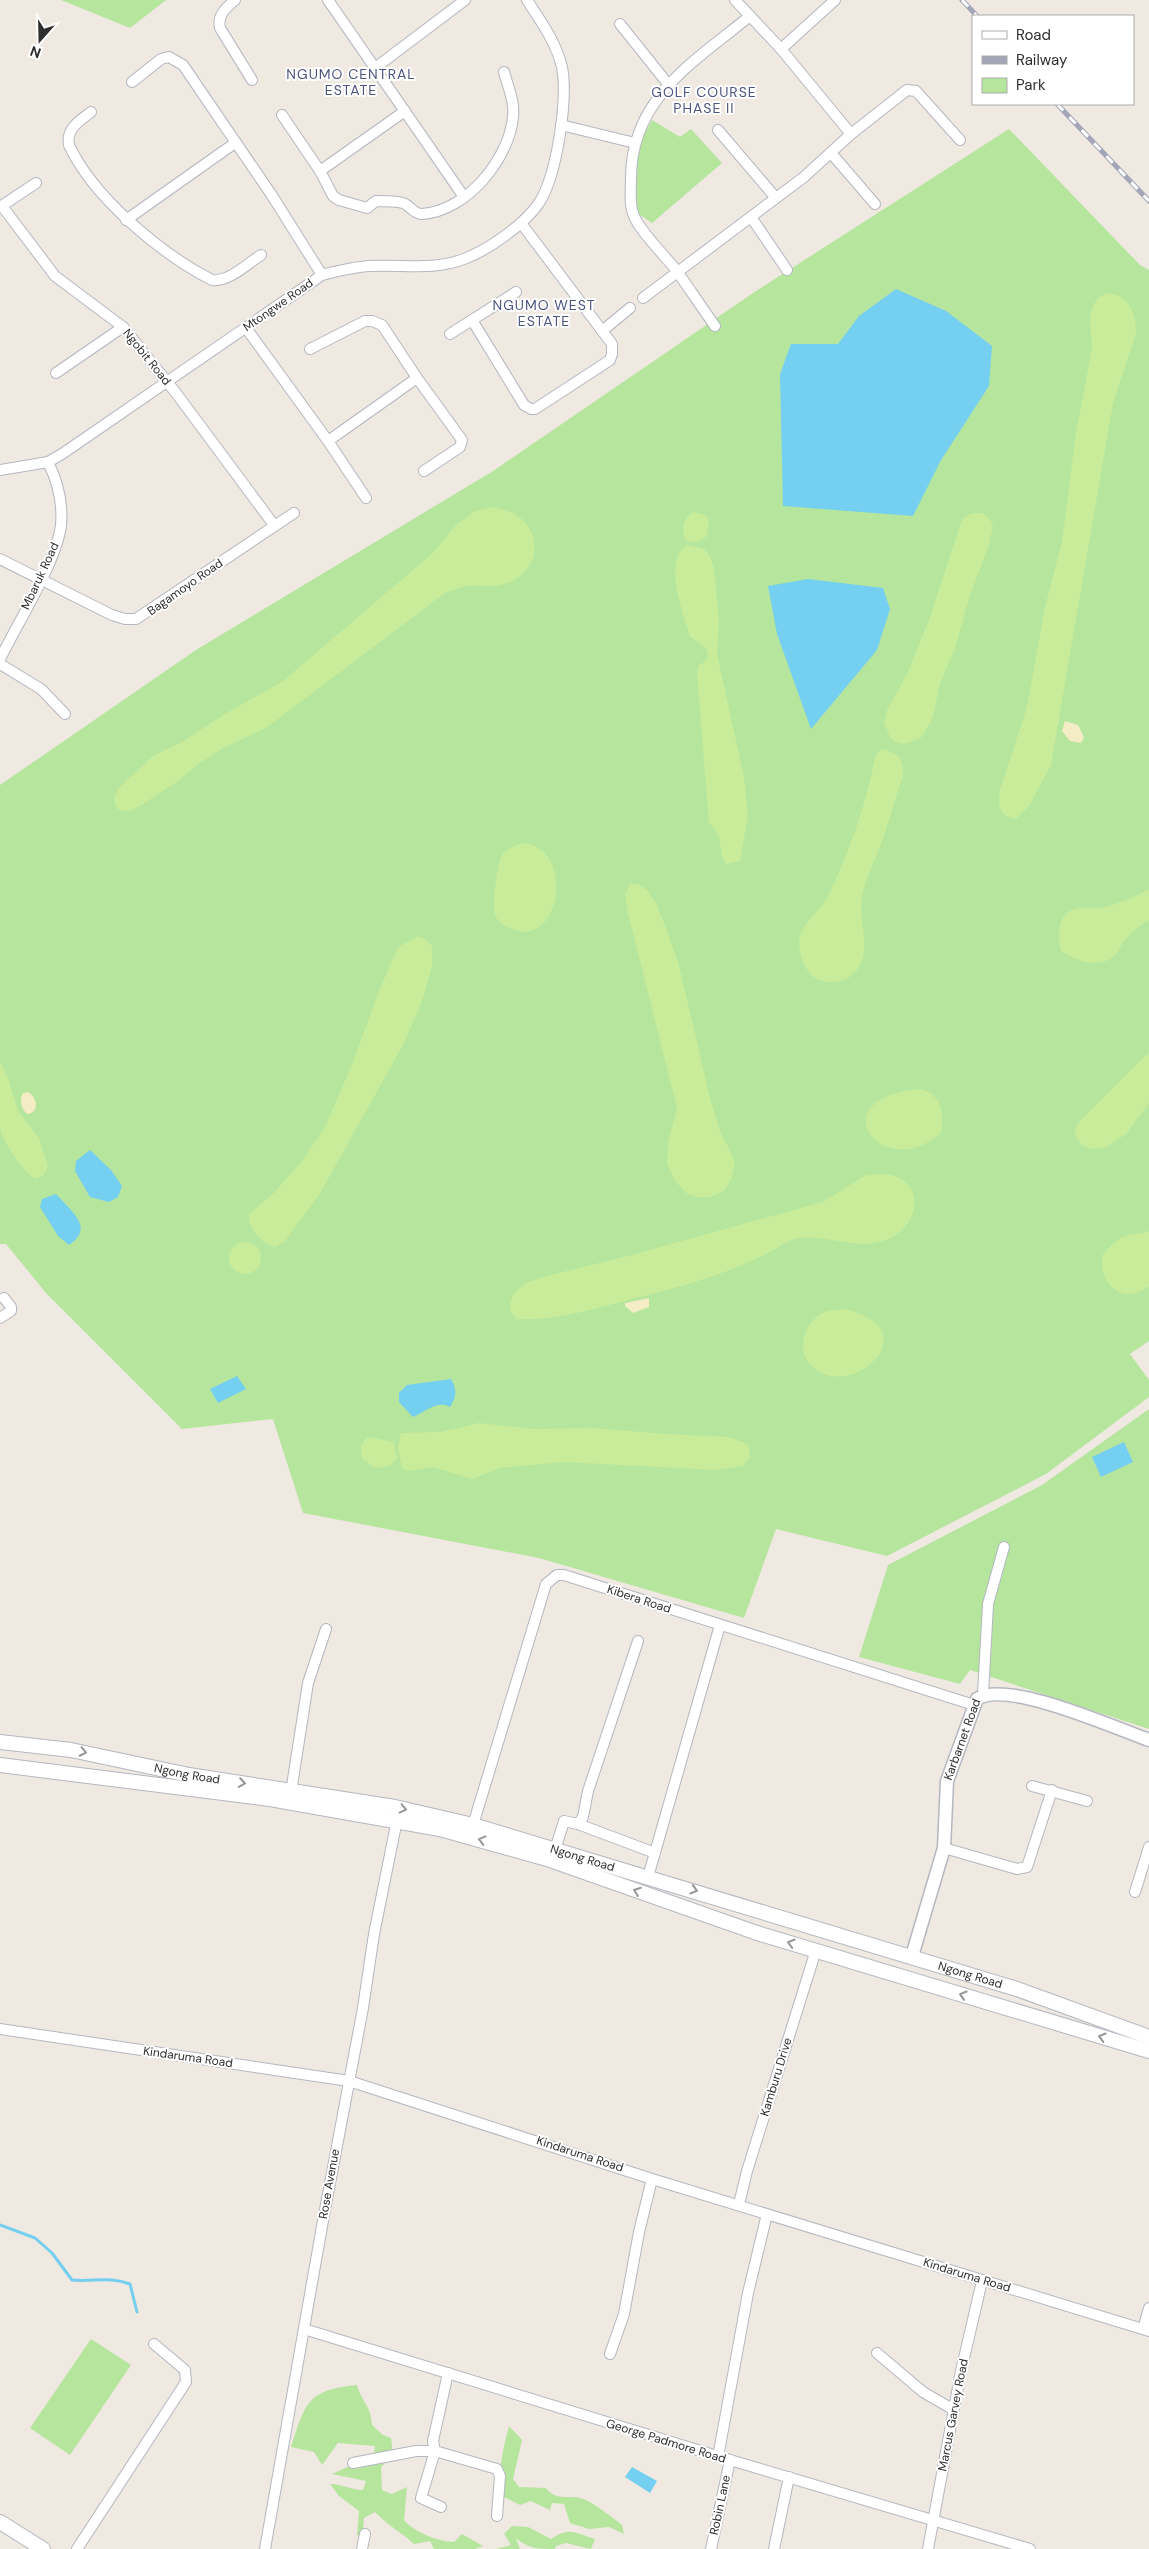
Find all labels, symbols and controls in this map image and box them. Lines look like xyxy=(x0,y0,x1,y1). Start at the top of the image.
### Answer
north arrow xyxy=(15,15,65,65)
legend xyxy=(972,15,1134,105)
text: Road xyxy=(1016,25,1051,45)
text: N xyxy=(28,42,43,62)
text: Railway xyxy=(1016,50,1068,70)
district label: NGUMO CENTRAL ESTATE xyxy=(286,65,416,99)
text: Park xyxy=(1016,75,1046,95)
district label: GOLF COURSE PHASE II xyxy=(651,83,757,117)
street label: Mtongwe Road xyxy=(240,275,316,335)
district label: NGUMO WEST ESTATE xyxy=(493,296,596,330)
street label: Ngobit Road xyxy=(119,326,175,388)
street label: Mbaruk Road xyxy=(17,540,63,612)
street label: Bagamoyo Road xyxy=(144,555,226,619)
street label: Kibera Road xyxy=(605,1581,673,1617)
street label: Karbarnet Road xyxy=(940,1696,984,1782)
one-way arrow xyxy=(79,1747,87,1757)
street label: Ngong Road xyxy=(153,1760,221,1788)
one-way arrow xyxy=(238,1778,247,1788)
one-way arrow xyxy=(398,1803,407,1814)
one-way arrow xyxy=(479,1836,487,1846)
street label: Ngong Road xyxy=(548,1841,617,1875)
one-way arrow xyxy=(690,1885,698,1895)
one-way arrow xyxy=(633,1887,641,1897)
one-way arrow xyxy=(787,1938,795,1948)
street label: Ngong Road xyxy=(936,1958,1005,1992)
one-way arrow xyxy=(959,1990,967,2000)
one-way arrow xyxy=(1099,2033,1107,2043)
street label: Kamburu Drive xyxy=(756,2036,796,2118)
street label: Kindaruma Road xyxy=(142,2043,234,2071)
street label: Kindaruma Road xyxy=(534,2132,626,2176)
street label: Rose Avenue xyxy=(315,2148,343,2220)
street label: Kindaruma Road xyxy=(921,2254,1013,2296)
street label: Marcus Garvey Road xyxy=(934,2357,972,2473)
street label: George Padmore Road xyxy=(604,2415,728,2467)
street label: Robin Lane xyxy=(706,2473,734,2536)

